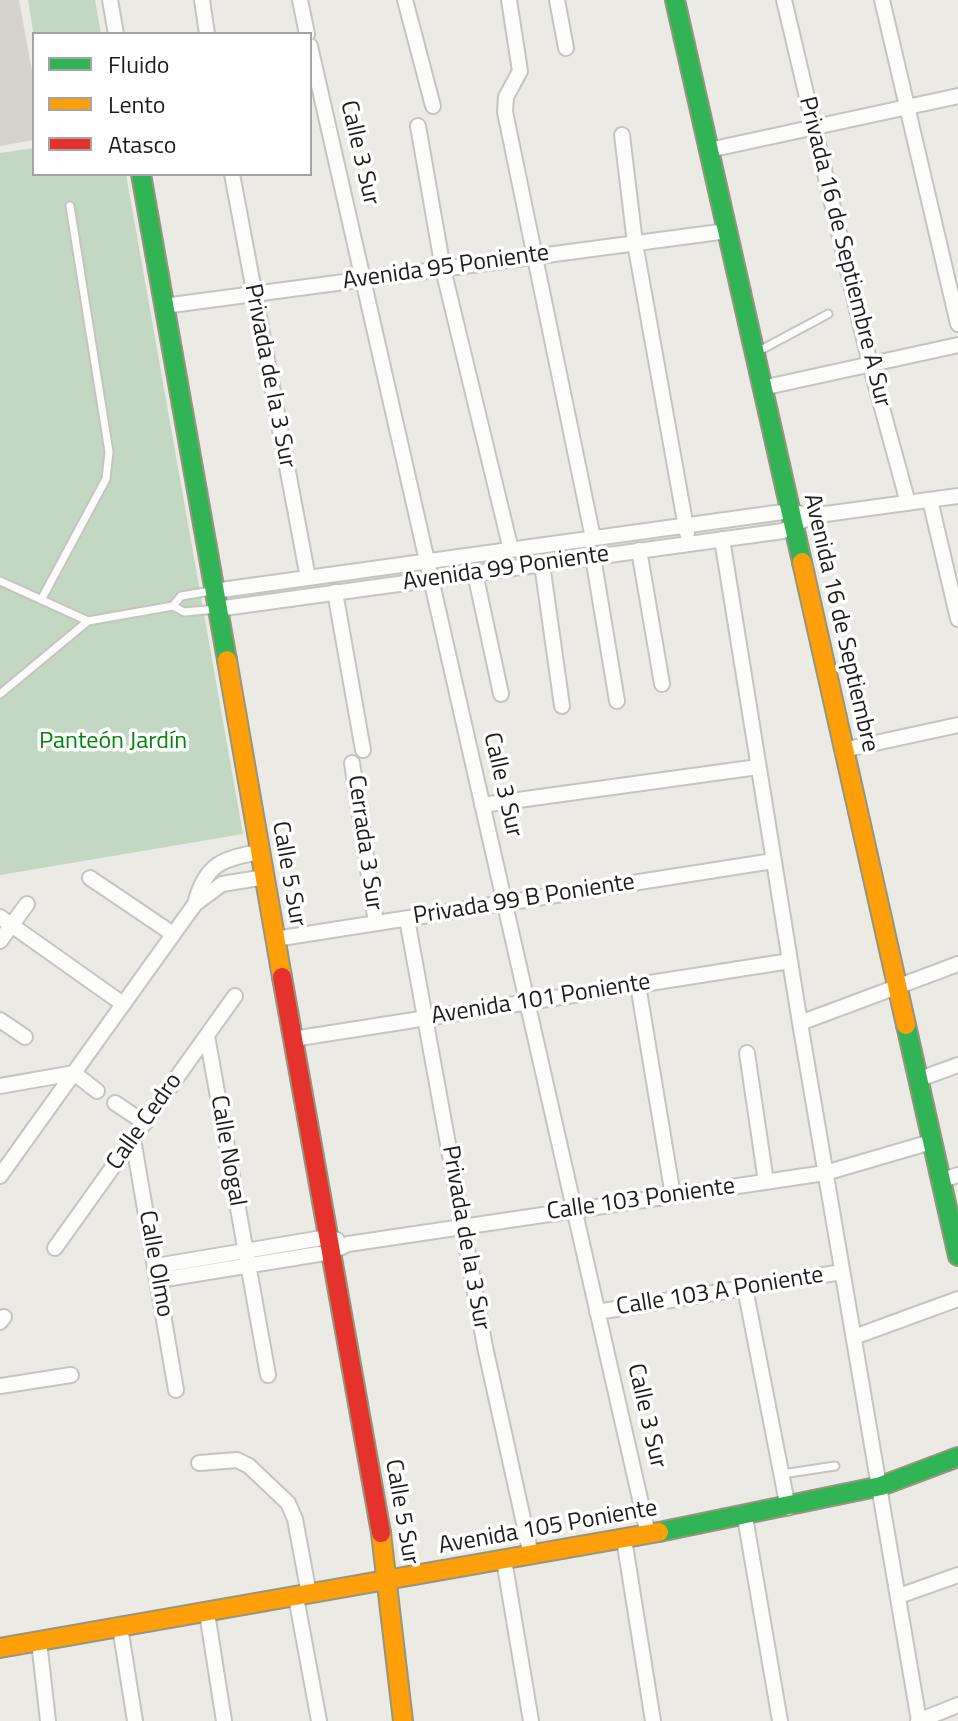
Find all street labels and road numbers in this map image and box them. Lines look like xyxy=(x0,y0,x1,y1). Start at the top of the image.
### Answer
street label: Privada 16 de Septiembre A Sur xyxy=(791,94,897,410)
street label: Calle 3 Sur xyxy=(333,98,385,208)
street label: Avenida 95 Poniente xyxy=(341,239,551,297)
street label: Privada de la 3 Sur xyxy=(237,282,301,470)
street label: Avenida 16 de Septiembre xyxy=(796,491,884,755)
street label: Avenida 99 Poniente xyxy=(401,540,611,598)
street label: Calle 3 Sur xyxy=(476,730,528,840)
street label: Cerrada 3 Sur xyxy=(340,773,388,913)
street label: Calle 5 Sur xyxy=(265,819,311,929)
street label: Privada 99 B Poniente xyxy=(411,868,637,932)
street label: Avenida 101 Poniente xyxy=(429,968,653,1032)
street label: Calle Cedro xyxy=(101,1068,189,1176)
street label: Calle Nogal xyxy=(203,1093,251,1209)
street label: Privada de la 3 Sur xyxy=(435,1143,495,1333)
street label: Calle 103 Poniente xyxy=(545,1173,737,1227)
street label: Calle Olmo xyxy=(131,1208,179,1320)
street label: Calle 103 A Poniente xyxy=(614,1261,826,1323)
street label: Calle 3 Sur xyxy=(620,1361,672,1471)
street label: Calle 5 Sur xyxy=(378,1457,424,1567)
street label: Avenida 105 Poniente xyxy=(436,1495,660,1561)

